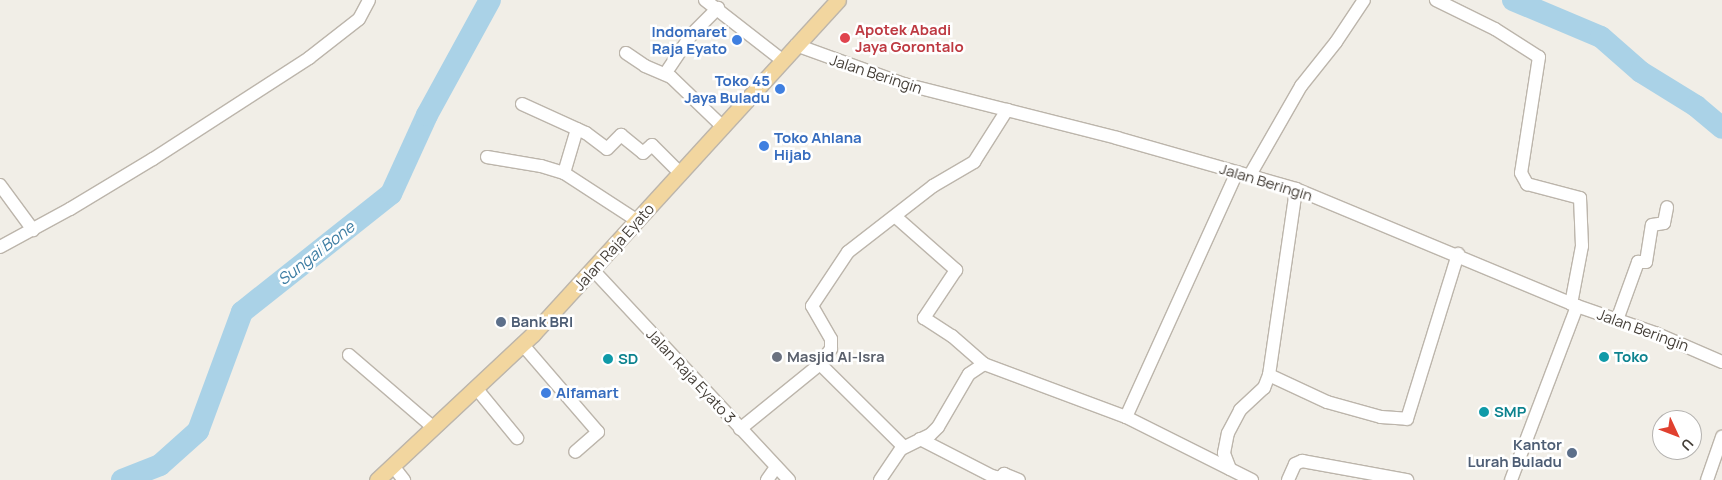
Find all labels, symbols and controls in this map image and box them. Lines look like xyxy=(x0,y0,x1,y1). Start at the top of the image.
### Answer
place label: Apotek Abadi Jaya Gorontalo xyxy=(855,20,964,55)
place label: Indomaret Raja Eyato xyxy=(652,22,727,57)
marker: Apotek Abadi Jaya Gorontalo xyxy=(839,32,851,44)
marker: Indomaret Raja Eyato xyxy=(731,34,743,46)
street label: Jalan Beringin xyxy=(828,51,924,97)
place label: Toko 45 Jaya Buladu xyxy=(684,71,770,106)
marker: Toko 45 Jaya Buladu xyxy=(774,83,786,95)
place label: Toko Ahlana Hijab xyxy=(774,128,862,163)
marker: Toko Ahlana Hijab xyxy=(758,140,770,152)
street label: Jalan Beringin xyxy=(1217,159,1315,205)
street label: Jalan Raja Eyato xyxy=(570,200,658,294)
water label: Sungai Bone xyxy=(274,217,358,289)
street label: Jalan Beringin xyxy=(1595,305,1691,355)
place label: Bank BRI xyxy=(511,313,573,331)
marker: Bank BRI xyxy=(495,316,507,328)
street label: Jalan Raja Eyato 3 xyxy=(643,325,739,427)
place label: Masjid Al-Isra xyxy=(787,348,885,366)
place label: Toko xyxy=(1614,348,1648,366)
place label: SD xyxy=(618,350,638,368)
marker: Masjid Al-Isra xyxy=(771,351,783,363)
marker: Toko xyxy=(1598,351,1610,363)
marker: SD xyxy=(602,353,614,365)
place label: Alfamart xyxy=(556,384,619,402)
marker: Alfamart xyxy=(540,387,552,399)
place label: SMP xyxy=(1494,403,1526,421)
marker: SMP xyxy=(1478,406,1490,418)
north arrow xyxy=(1652,410,1702,460)
place label: Kantor Lurah Buladu xyxy=(1467,435,1562,470)
text: U xyxy=(1677,435,1698,455)
marker: Kantor Lurah Buladu xyxy=(1566,447,1578,459)

